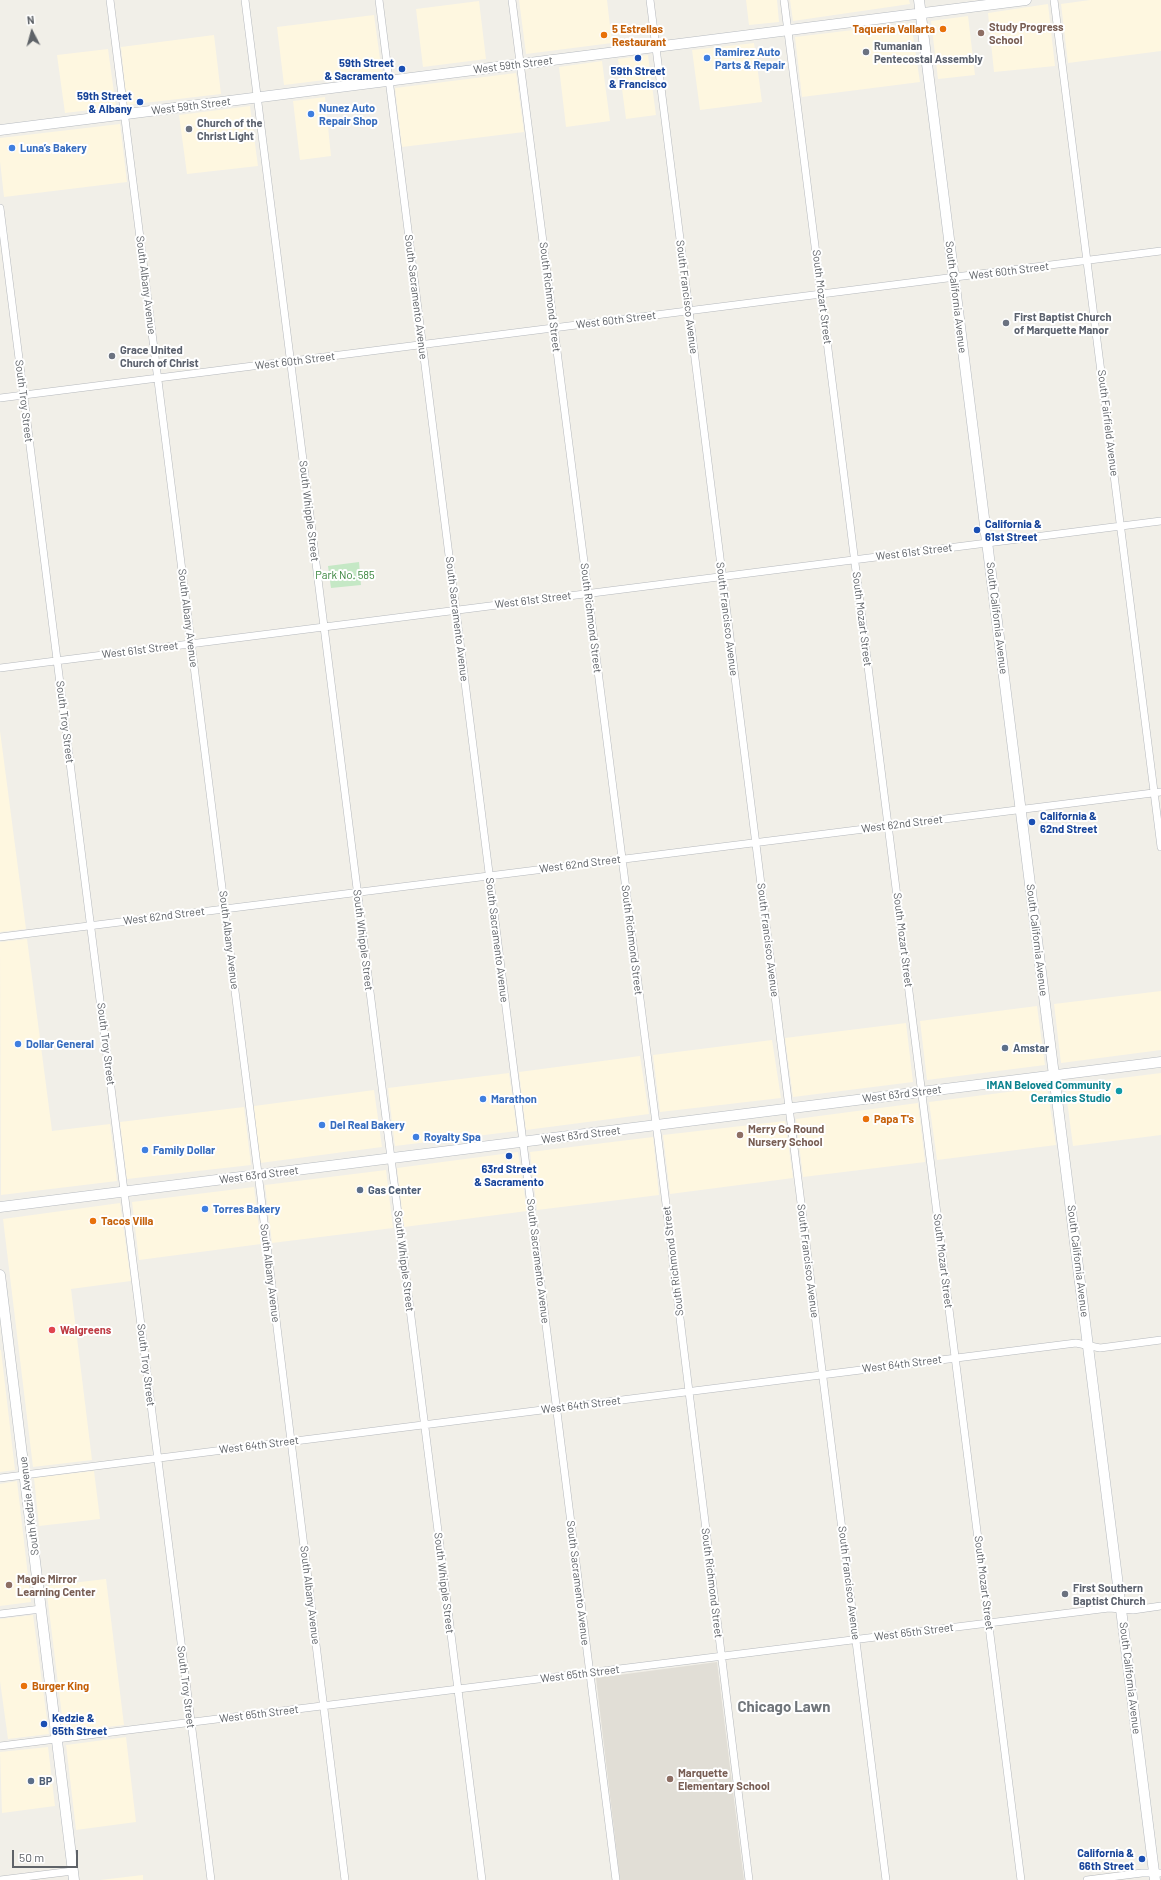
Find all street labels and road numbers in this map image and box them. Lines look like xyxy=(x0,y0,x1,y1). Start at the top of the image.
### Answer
street label: West 59th Street xyxy=(473,54,553,76)
street label: West 59th Street xyxy=(151,95,231,117)
street label: South Sacramento Avenue xyxy=(402,234,430,360)
street label: South Albany Avenue xyxy=(133,235,159,335)
street label: South Francisco Avenue xyxy=(673,239,701,355)
street label: South California Avenue xyxy=(943,240,969,354)
street label: South Richmond Street xyxy=(537,241,563,353)
street label: South Mozart Street xyxy=(810,249,834,345)
street label: West 60th Street xyxy=(968,260,1050,282)
street label: West 60th Street xyxy=(575,309,657,331)
street label: West 60th Street xyxy=(254,350,336,372)
street label: South Troy Street xyxy=(12,359,36,443)
street label: South Fairfield Avenue xyxy=(1095,369,1121,477)
street label: South Whipple Street xyxy=(296,460,322,562)
street label: West 61st Street xyxy=(875,541,953,563)
street label: South Sacramento Avenue xyxy=(443,556,471,682)
street label: South Francisco Avenue xyxy=(713,561,741,677)
street label: South California Avenue xyxy=(984,561,1010,675)
street label: South Richmond Street xyxy=(578,562,604,674)
street label: South Albany Avenue xyxy=(175,568,201,668)
street label: South Mozart Street xyxy=(850,571,874,667)
street label: West 61st Street xyxy=(494,589,572,611)
street label: West 61st Street xyxy=(101,639,179,661)
street label: South Troy Street xyxy=(53,680,77,764)
street label: West 62nd Street xyxy=(860,812,944,836)
street label: West 62nd Street xyxy=(538,852,622,876)
street label: South Sacramento Avenue xyxy=(483,877,511,1003)
street label: South Francisco Avenue xyxy=(754,882,782,998)
street label: South California Avenue xyxy=(1024,883,1050,997)
street label: South Richmond Street xyxy=(619,884,645,996)
street label: South Whipple Street xyxy=(350,889,376,991)
street label: South Albany Avenue xyxy=(216,890,242,990)
street label: South Mozart Street xyxy=(891,892,915,988)
street label: West 62nd Street xyxy=(122,904,206,928)
street label: South Troy Street xyxy=(94,1002,118,1086)
street label: West 63rd Street xyxy=(862,1083,942,1105)
street label: West 63rd Street xyxy=(541,1124,621,1146)
street label: West 63rd Street xyxy=(219,1164,299,1186)
street label: South Sacramento Avenue xyxy=(524,1198,552,1324)
street label: South Francisco Avenue xyxy=(794,1203,822,1319)
street label: South California Avenue xyxy=(1065,1204,1091,1318)
street label: South Richmond Street xyxy=(660,1205,686,1317)
street label: South Whipple Street xyxy=(391,1210,417,1312)
street label: South Mozart Street xyxy=(931,1213,955,1309)
street label: South Albany Avenue xyxy=(257,1223,283,1323)
street label: South Troy Street xyxy=(134,1323,158,1407)
street label: West 64th Street xyxy=(861,1353,943,1375)
street label: West 64th Street xyxy=(540,1394,622,1416)
street label: West 64th Street xyxy=(218,1434,300,1456)
street label: South Kedzie Avenue xyxy=(16,1456,42,1556)
street label: South Sacramento Avenue xyxy=(564,1520,592,1646)
street label: South Francisco Avenue xyxy=(835,1525,863,1641)
street label: South Richmond Street xyxy=(699,1527,725,1639)
street label: South Whipple Street xyxy=(431,1532,457,1634)
street label: South Mozart Street xyxy=(972,1535,996,1631)
street label: South Albany Avenue xyxy=(297,1545,323,1645)
street label: West 65th Street xyxy=(874,1621,954,1643)
street label: South California Avenue xyxy=(1117,1621,1143,1735)
street label: South Troy Street xyxy=(174,1645,198,1729)
street label: West 65th Street xyxy=(540,1663,620,1685)
street label: West 65th Street xyxy=(219,1703,299,1725)

